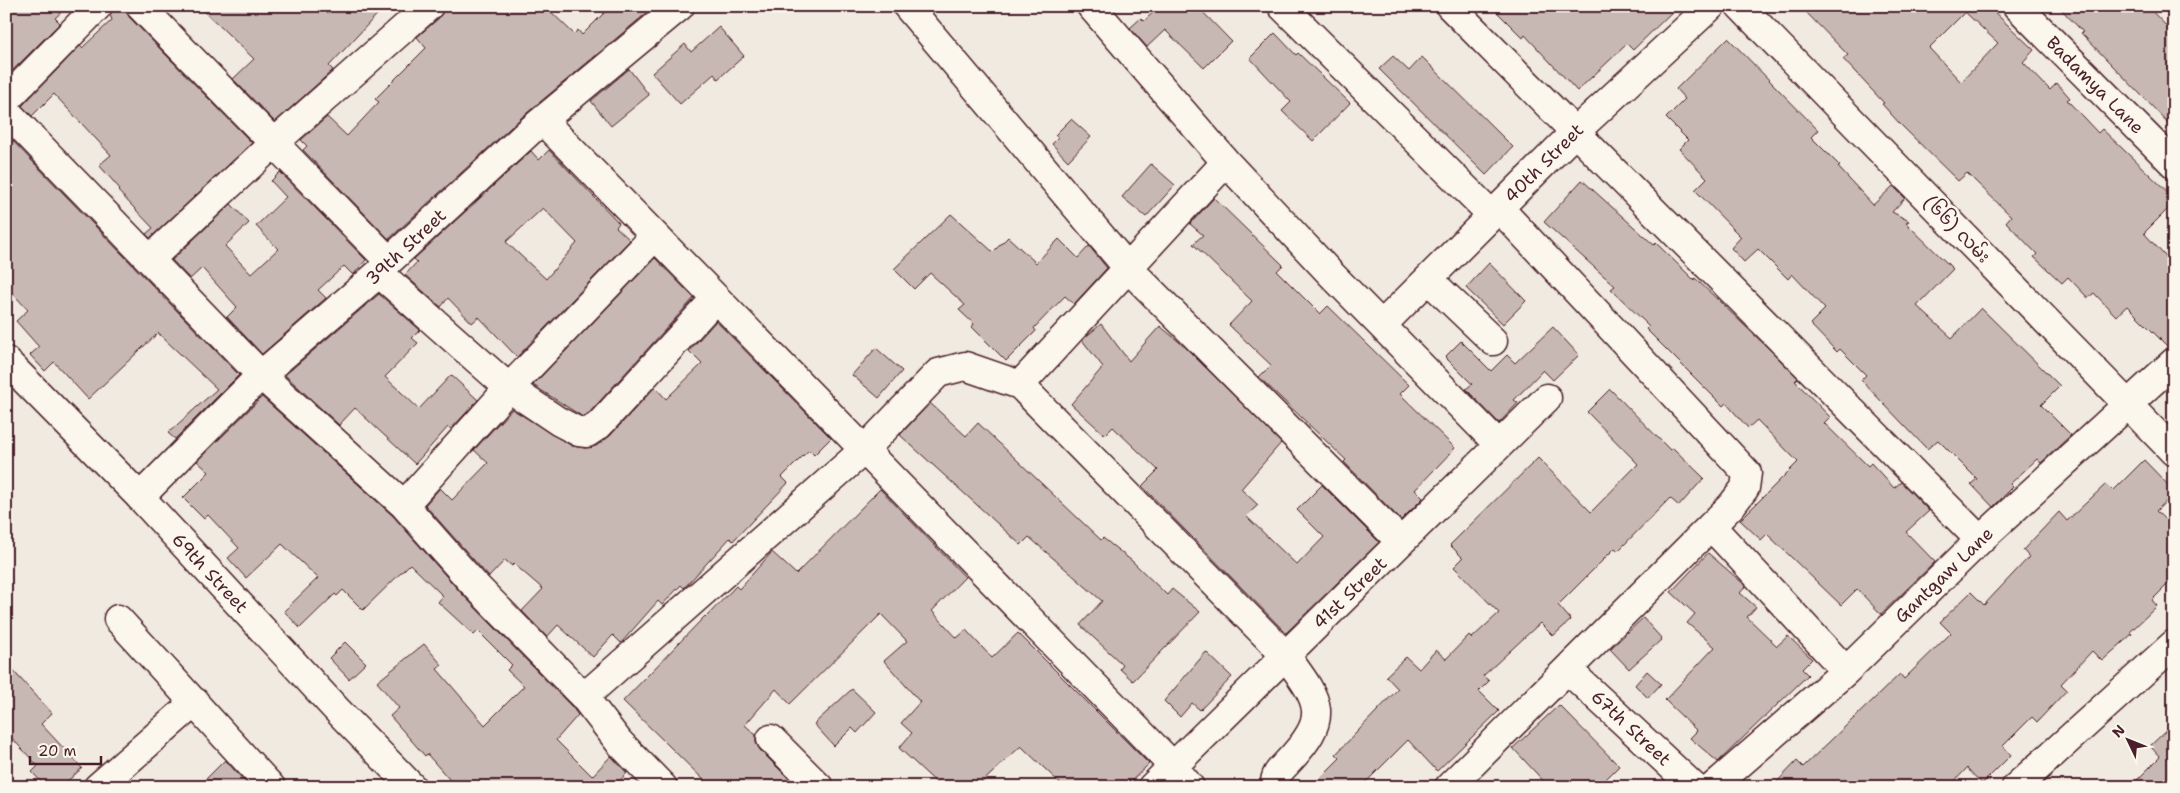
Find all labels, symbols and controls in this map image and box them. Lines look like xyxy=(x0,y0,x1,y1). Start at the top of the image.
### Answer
street label: Badamya Lane xyxy=(2041,31,2149,139)
street label: 40th Street xyxy=(1499,118,1589,208)
street label: (၆၆) လမ်း xyxy=(1919,189,1996,268)
street label: 39th Street xyxy=(361,203,452,291)
street label: Gantgaw Lane xyxy=(1889,522,1999,628)
street label: 69th Street xyxy=(167,528,253,618)
street label: 41st Street xyxy=(1308,552,1392,634)
street label: 67th Street xyxy=(1586,685,1676,771)
north arrow xyxy=(2102,716,2152,766)
text: N xyxy=(2108,721,2129,741)
scale bar xyxy=(30,733,101,765)
text: 20 m xyxy=(38,741,77,761)

